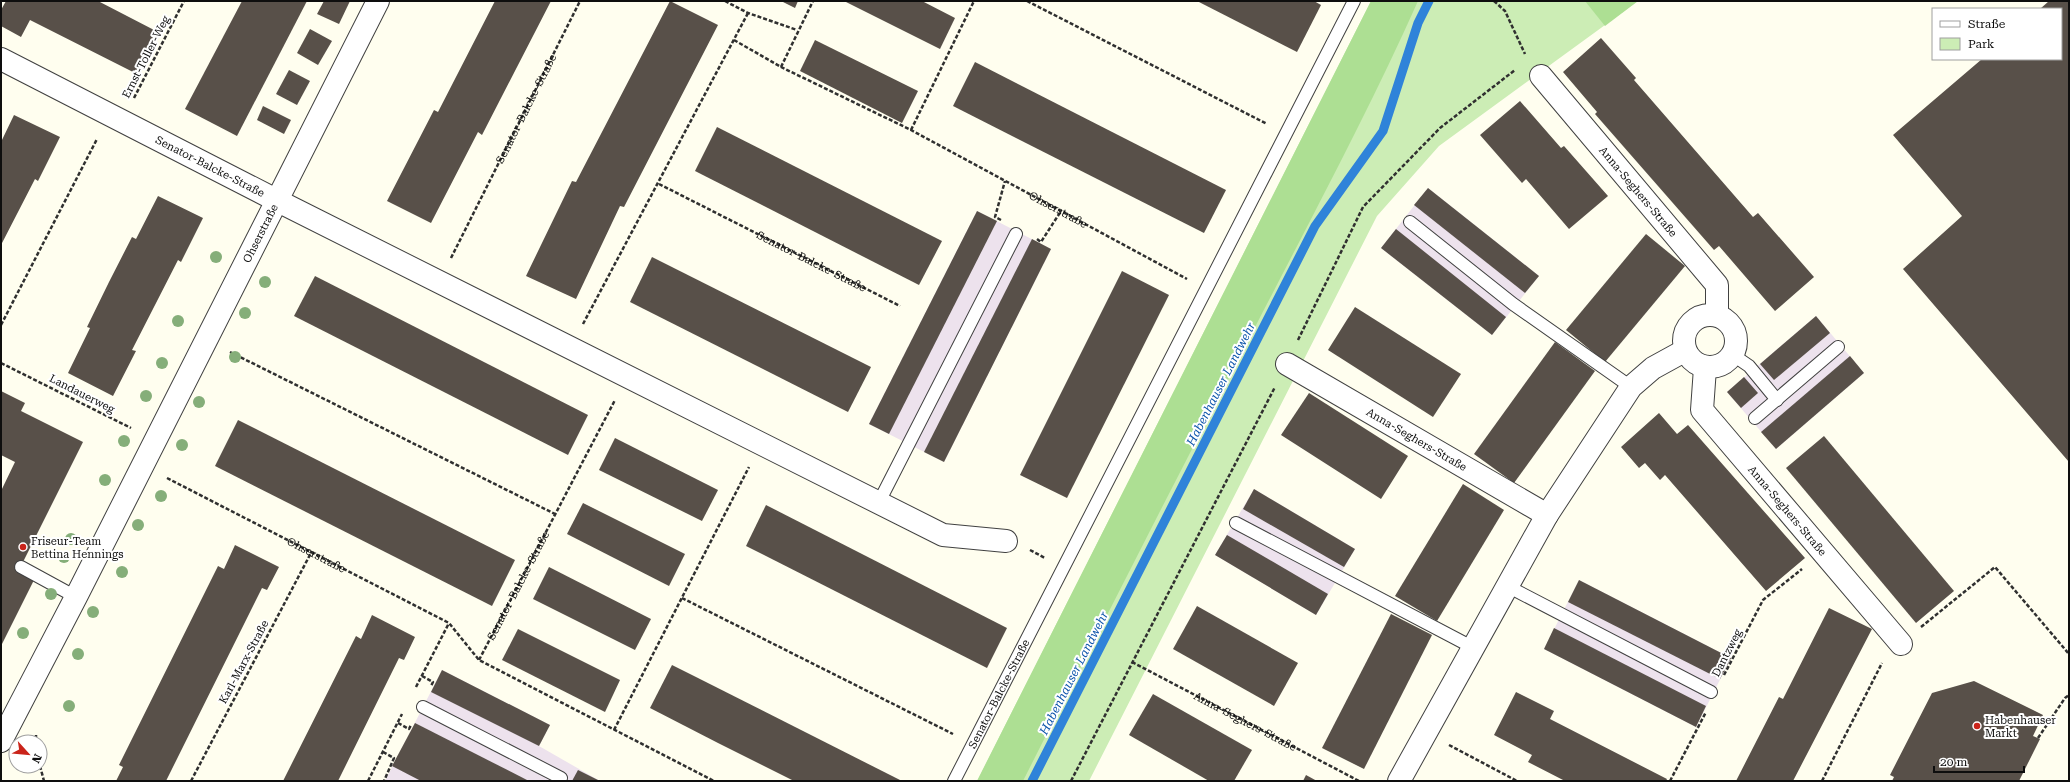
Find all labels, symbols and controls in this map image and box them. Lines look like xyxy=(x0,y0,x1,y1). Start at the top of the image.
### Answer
legend xyxy=(1932,8,2062,60)
street label: Ernst-Toller-Weg xyxy=(120,13,173,100)
text: Straße xyxy=(1968,17,2006,31)
text: Park xyxy=(1968,37,1995,51)
street label: Senator-Balcke-Straße xyxy=(493,52,559,166)
street label: Senator-Balcke-Straße xyxy=(153,133,267,200)
street label: Anna-Seghers-Straße xyxy=(1597,144,1680,239)
street label: Ohserstraße xyxy=(1027,189,1090,230)
street label: Ohserstraße xyxy=(240,202,281,265)
street label: Senator-Balcke-Straße xyxy=(755,228,868,294)
water label: Habenhauser Landwehr xyxy=(1183,320,1258,449)
street label: Landauerweg xyxy=(47,372,118,416)
street label: Anna-Seghers-Straße xyxy=(1364,405,1469,474)
street label: Anna-Seghers-Straße xyxy=(1746,463,1829,558)
street label: Senator-Balcke-Straße xyxy=(484,529,552,642)
street label: Ohserstraße xyxy=(285,534,348,575)
place label: Friseur-Team Bettina Hennings xyxy=(31,535,123,561)
marker: Friseur-Team Bettina Hennings xyxy=(18,542,28,552)
water label: Habenhauser Landwehr xyxy=(1036,609,1111,738)
street label: Karl-Marx-Straße xyxy=(217,618,271,706)
street label: Dantzweg xyxy=(1709,626,1745,679)
street label: Senator-Balcke-Straße xyxy=(965,637,1032,751)
street label: Anna-Seghers-Straße xyxy=(1192,689,1299,754)
place label: Habenhauser Markt xyxy=(1985,714,2056,740)
marker: Habenhauser Markt xyxy=(1972,721,1982,731)
north arrow xyxy=(8,734,48,774)
scale bar xyxy=(1934,748,2024,774)
text: N xyxy=(29,752,44,766)
text: 20 m xyxy=(1940,755,1967,769)

